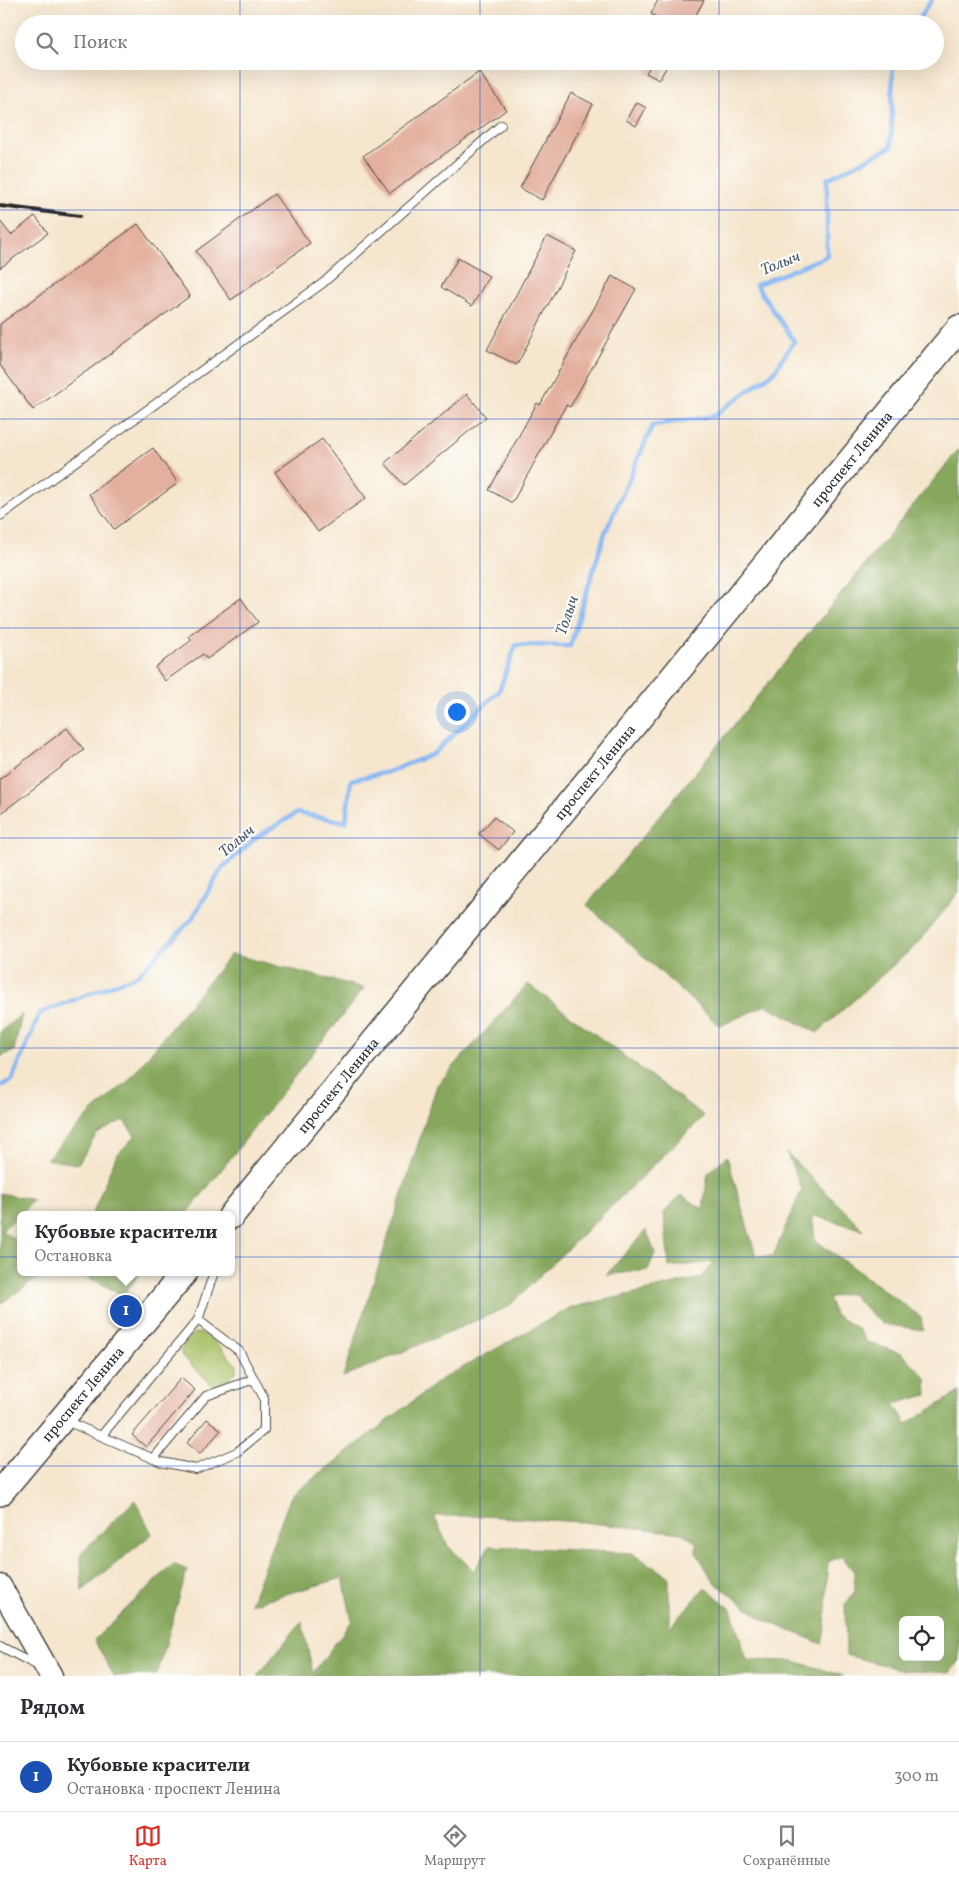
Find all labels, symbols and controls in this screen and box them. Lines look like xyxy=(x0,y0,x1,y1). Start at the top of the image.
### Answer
search box xyxy=(15,15,944,70)
icon: search xyxy=(33,29,61,57)
text: Поиск xyxy=(73,30,127,56)
water label: Толыч xyxy=(758,246,804,282)
street label: проспект Ленина xyxy=(807,407,899,512)
water label: Толыч xyxy=(551,593,585,639)
your location xyxy=(444,699,470,725)
street label: проспект Ленина xyxy=(550,721,642,826)
water label: Толыч xyxy=(215,820,260,863)
street label: проспект Ленина xyxy=(294,1034,385,1139)
popup xyxy=(17,1211,235,1276)
text: Кубовые красители xyxy=(34,1220,218,1246)
text: Остановка xyxy=(34,1246,112,1268)
pin: 1 xyxy=(110,1292,142,1330)
street label: проспект Ленина xyxy=(38,1343,130,1447)
map controls xyxy=(899,1616,944,1661)
button: locate xyxy=(899,1616,944,1661)
text: Рядом xyxy=(20,1694,85,1723)
text: Кубовые красители xyxy=(67,1753,250,1779)
text: 1 xyxy=(33,1766,39,1788)
text: 300 m xyxy=(894,1766,939,1788)
text: Остановка · проспект Ленина xyxy=(67,1779,281,1801)
tab: Карта xyxy=(129,1822,167,1871)
tab: Маршрут xyxy=(424,1822,486,1871)
tab: Сохранённые xyxy=(743,1822,830,1871)

